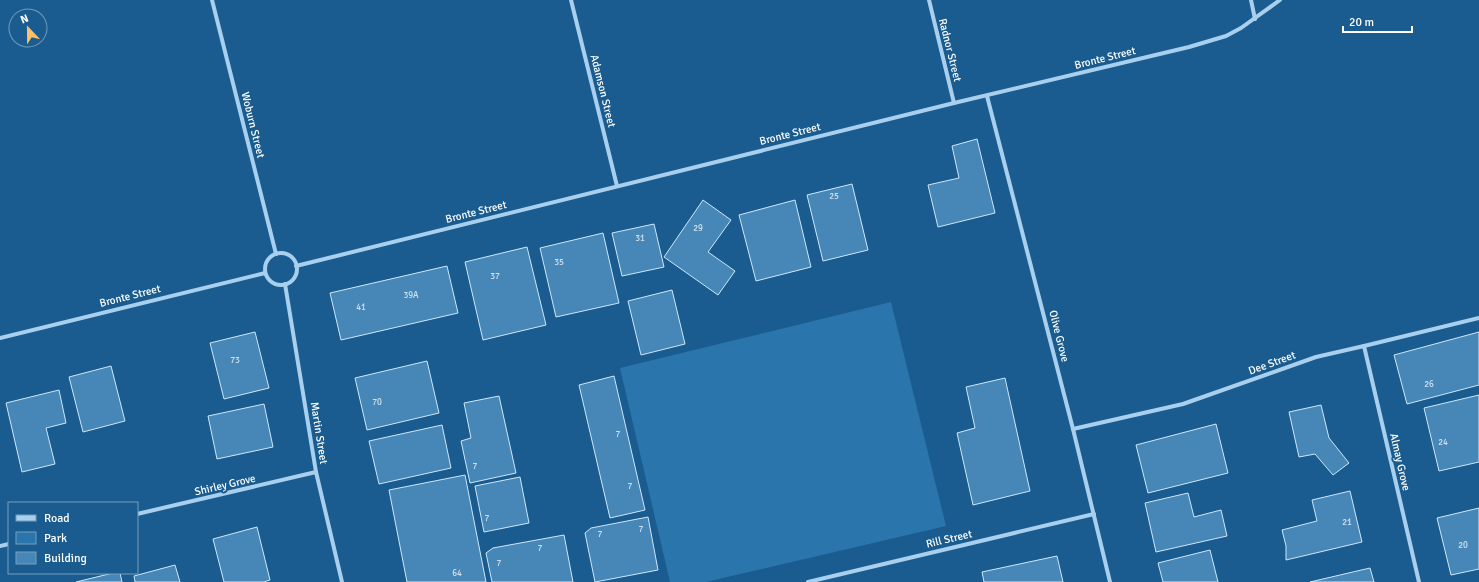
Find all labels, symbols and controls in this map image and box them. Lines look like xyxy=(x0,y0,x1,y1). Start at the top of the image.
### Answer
north arrow xyxy=(8,8,48,48)
scale bar xyxy=(1343,8,1412,34)
text: N xyxy=(18,12,30,27)
text: 20 m xyxy=(1349,15,1374,30)
street label: Radnor Street xyxy=(936,17,964,83)
street label: Bronte Street xyxy=(1073,44,1137,72)
street label: Adamson Street xyxy=(588,53,618,129)
street label: Woburn Street xyxy=(239,91,268,160)
street label: Bronte Street xyxy=(758,120,822,148)
house number: 25 xyxy=(829,191,839,202)
street label: Bronte Street xyxy=(444,198,508,226)
house number: 29 xyxy=(693,223,703,234)
house number: 31 xyxy=(635,233,645,244)
house number: 35 xyxy=(554,257,564,268)
house number: 37 xyxy=(490,271,500,282)
street label: Bronte Street xyxy=(98,282,162,310)
house number: 39A xyxy=(403,290,419,301)
house number: 41 xyxy=(356,302,366,313)
street label: Olive Grove xyxy=(1046,309,1072,363)
street label: Dee Street xyxy=(1247,348,1297,378)
house number: 73 xyxy=(230,355,240,366)
house number: 26 xyxy=(1424,379,1434,390)
house number: 70 xyxy=(372,397,382,408)
street label: Martin Street xyxy=(308,401,330,465)
house number: 7 xyxy=(616,429,621,440)
street label: Almay Grove xyxy=(1387,432,1413,492)
house number: 24 xyxy=(1438,437,1448,448)
house number: 7 xyxy=(473,461,478,472)
street label: Shirley Grove xyxy=(193,472,257,498)
house number: 7 xyxy=(628,481,633,492)
legend xyxy=(8,502,138,574)
text: Road xyxy=(44,511,70,526)
house number: 7 xyxy=(485,513,490,524)
house number: 21 xyxy=(1342,517,1352,528)
house number: 7 xyxy=(639,524,644,535)
street label: Rill Street xyxy=(925,527,974,551)
house number: 7 xyxy=(598,529,603,540)
text: Park xyxy=(44,531,67,546)
house number: 20 xyxy=(1458,540,1468,551)
house number: 7 xyxy=(538,543,543,554)
text: Building xyxy=(44,551,87,566)
house number: 7 xyxy=(497,558,502,569)
house number: 64 xyxy=(452,568,462,579)

